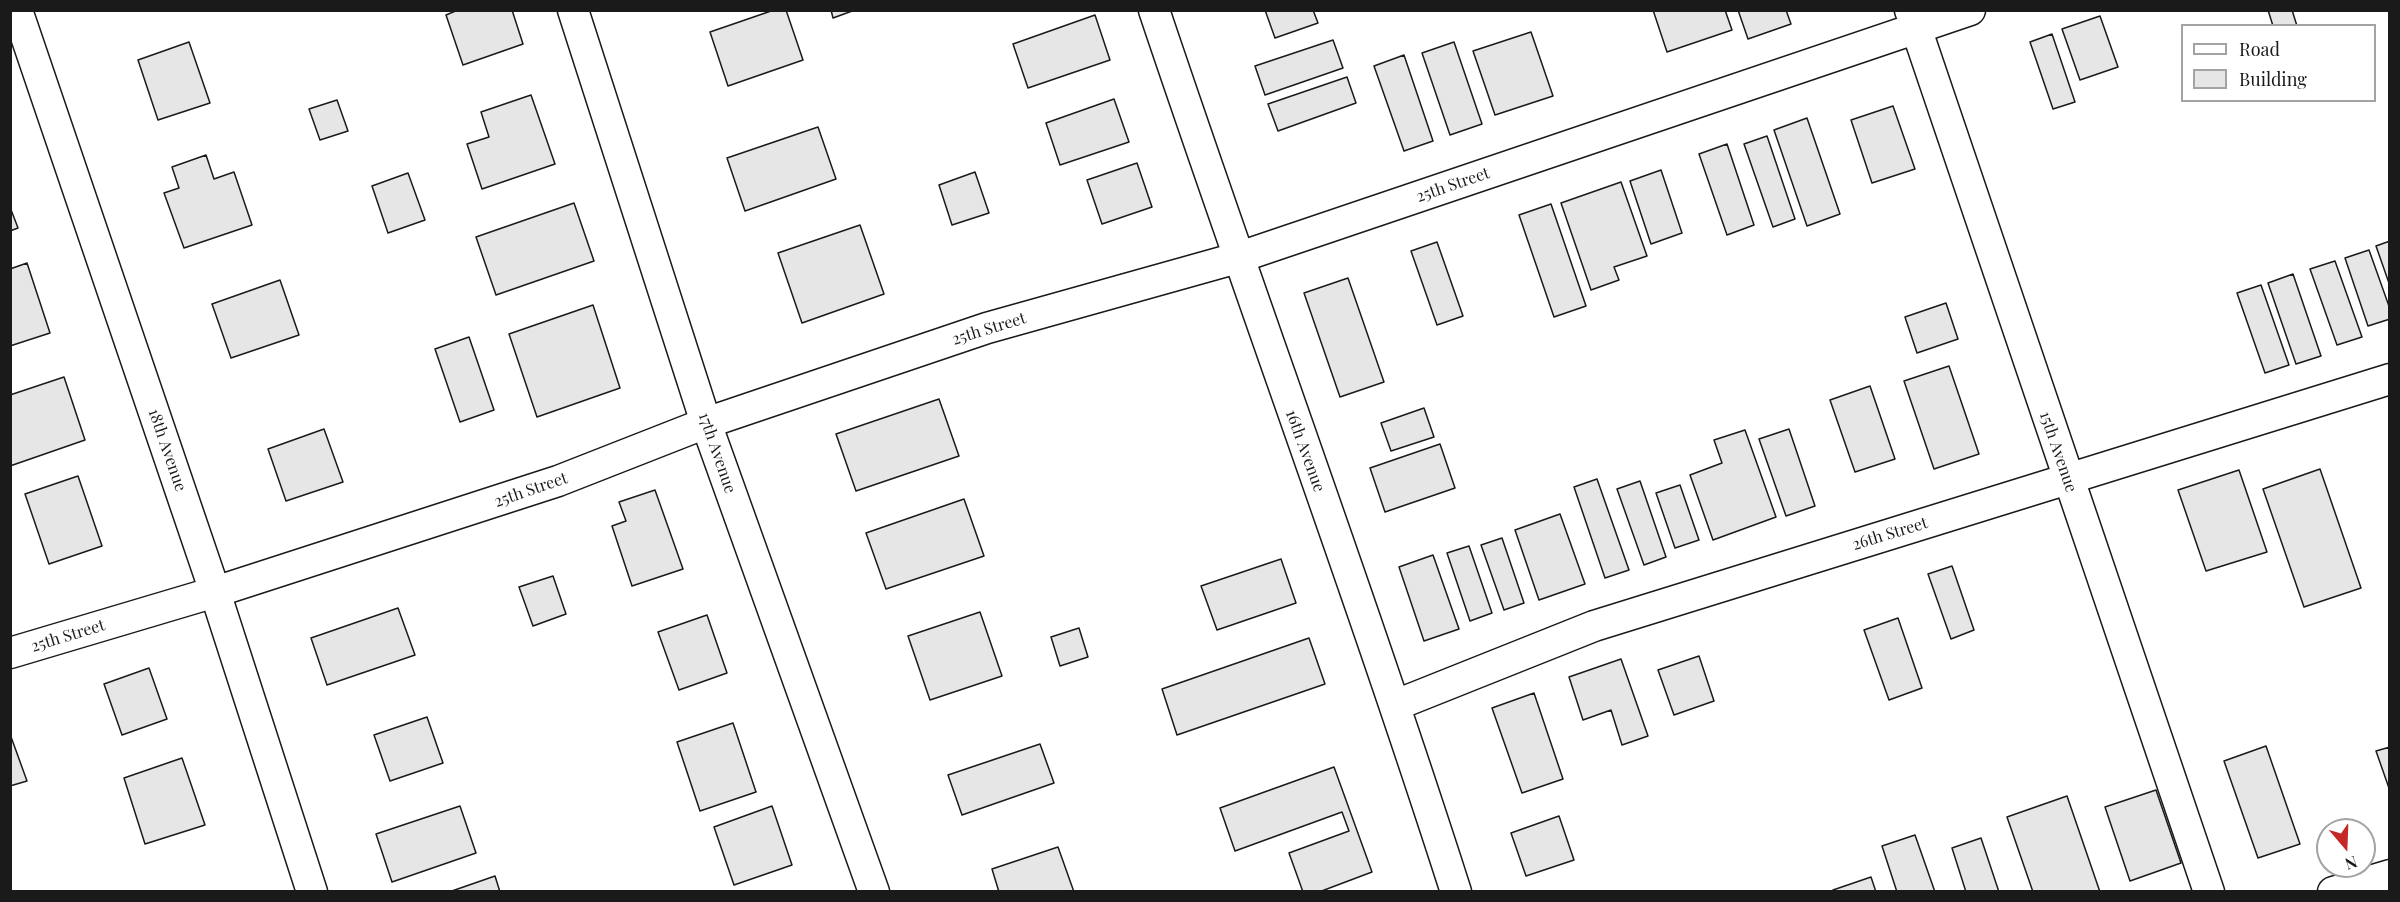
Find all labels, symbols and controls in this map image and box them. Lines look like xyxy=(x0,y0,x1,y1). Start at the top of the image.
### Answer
legend xyxy=(2181,24,2376,102)
text: Road xyxy=(2239,37,2280,61)
text: Building xyxy=(2239,67,2307,91)
street label: 25th Street xyxy=(1414,163,1492,207)
street label: 25th Street xyxy=(950,309,1028,349)
street label: 18th Avenue xyxy=(144,406,190,494)
street label: 16th Avenue xyxy=(1281,407,1329,495)
street label: 15th Avenue xyxy=(2035,409,2081,495)
street label: 17th Avenue xyxy=(694,410,740,496)
street label: 25th Street xyxy=(492,468,570,512)
street label: 26th Street xyxy=(1850,513,1930,555)
street label: 25th Street xyxy=(29,616,107,656)
north arrow xyxy=(2316,818,2376,878)
text: N xyxy=(2342,852,2360,875)

